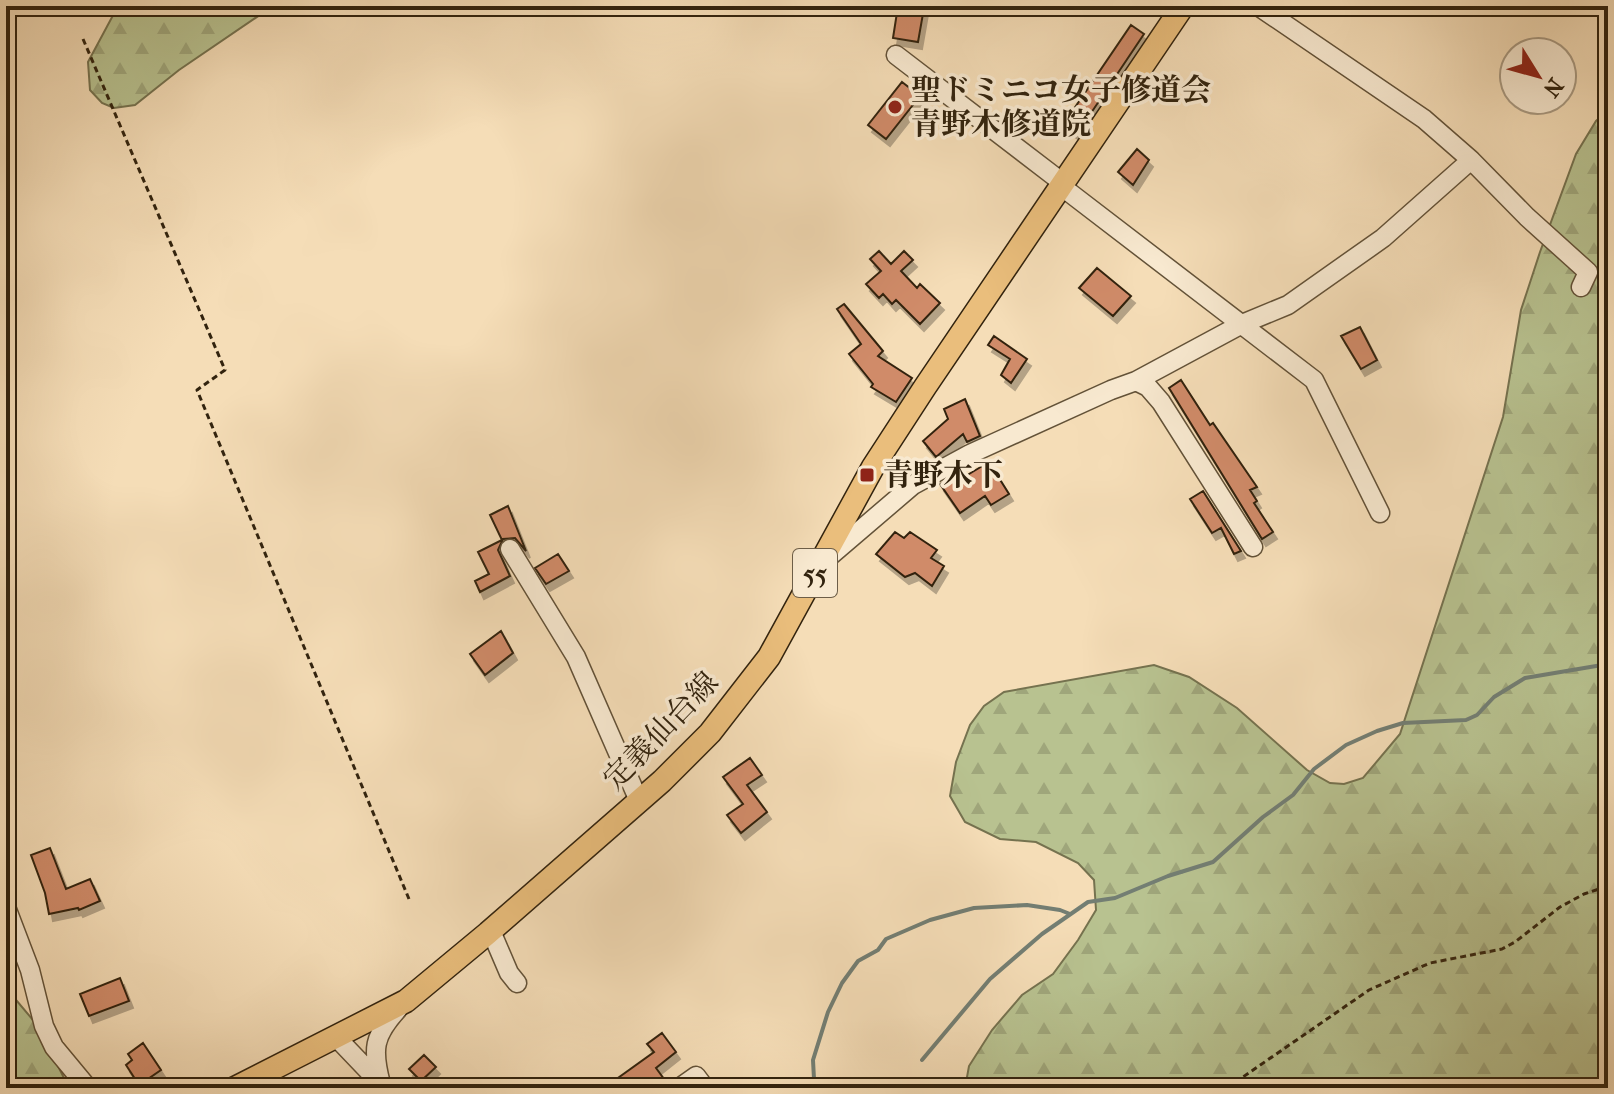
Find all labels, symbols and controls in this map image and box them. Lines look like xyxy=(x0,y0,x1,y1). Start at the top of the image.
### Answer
north arrow xyxy=(1498,36,1578,116)
place label: 聖ドミニコ女子修道会 青野木修道院 xyxy=(911,73,1211,142)
text: N xyxy=(1538,73,1569,102)
marker: 聖ドミニコ女子修道会 青野木修道院 xyxy=(886,98,904,116)
place label: 青野木下 xyxy=(883,458,1003,493)
marker: 青野木下 xyxy=(858,466,876,484)
road number: 55 xyxy=(793,549,837,597)
street label: 定義仙台線 xyxy=(596,665,726,797)

